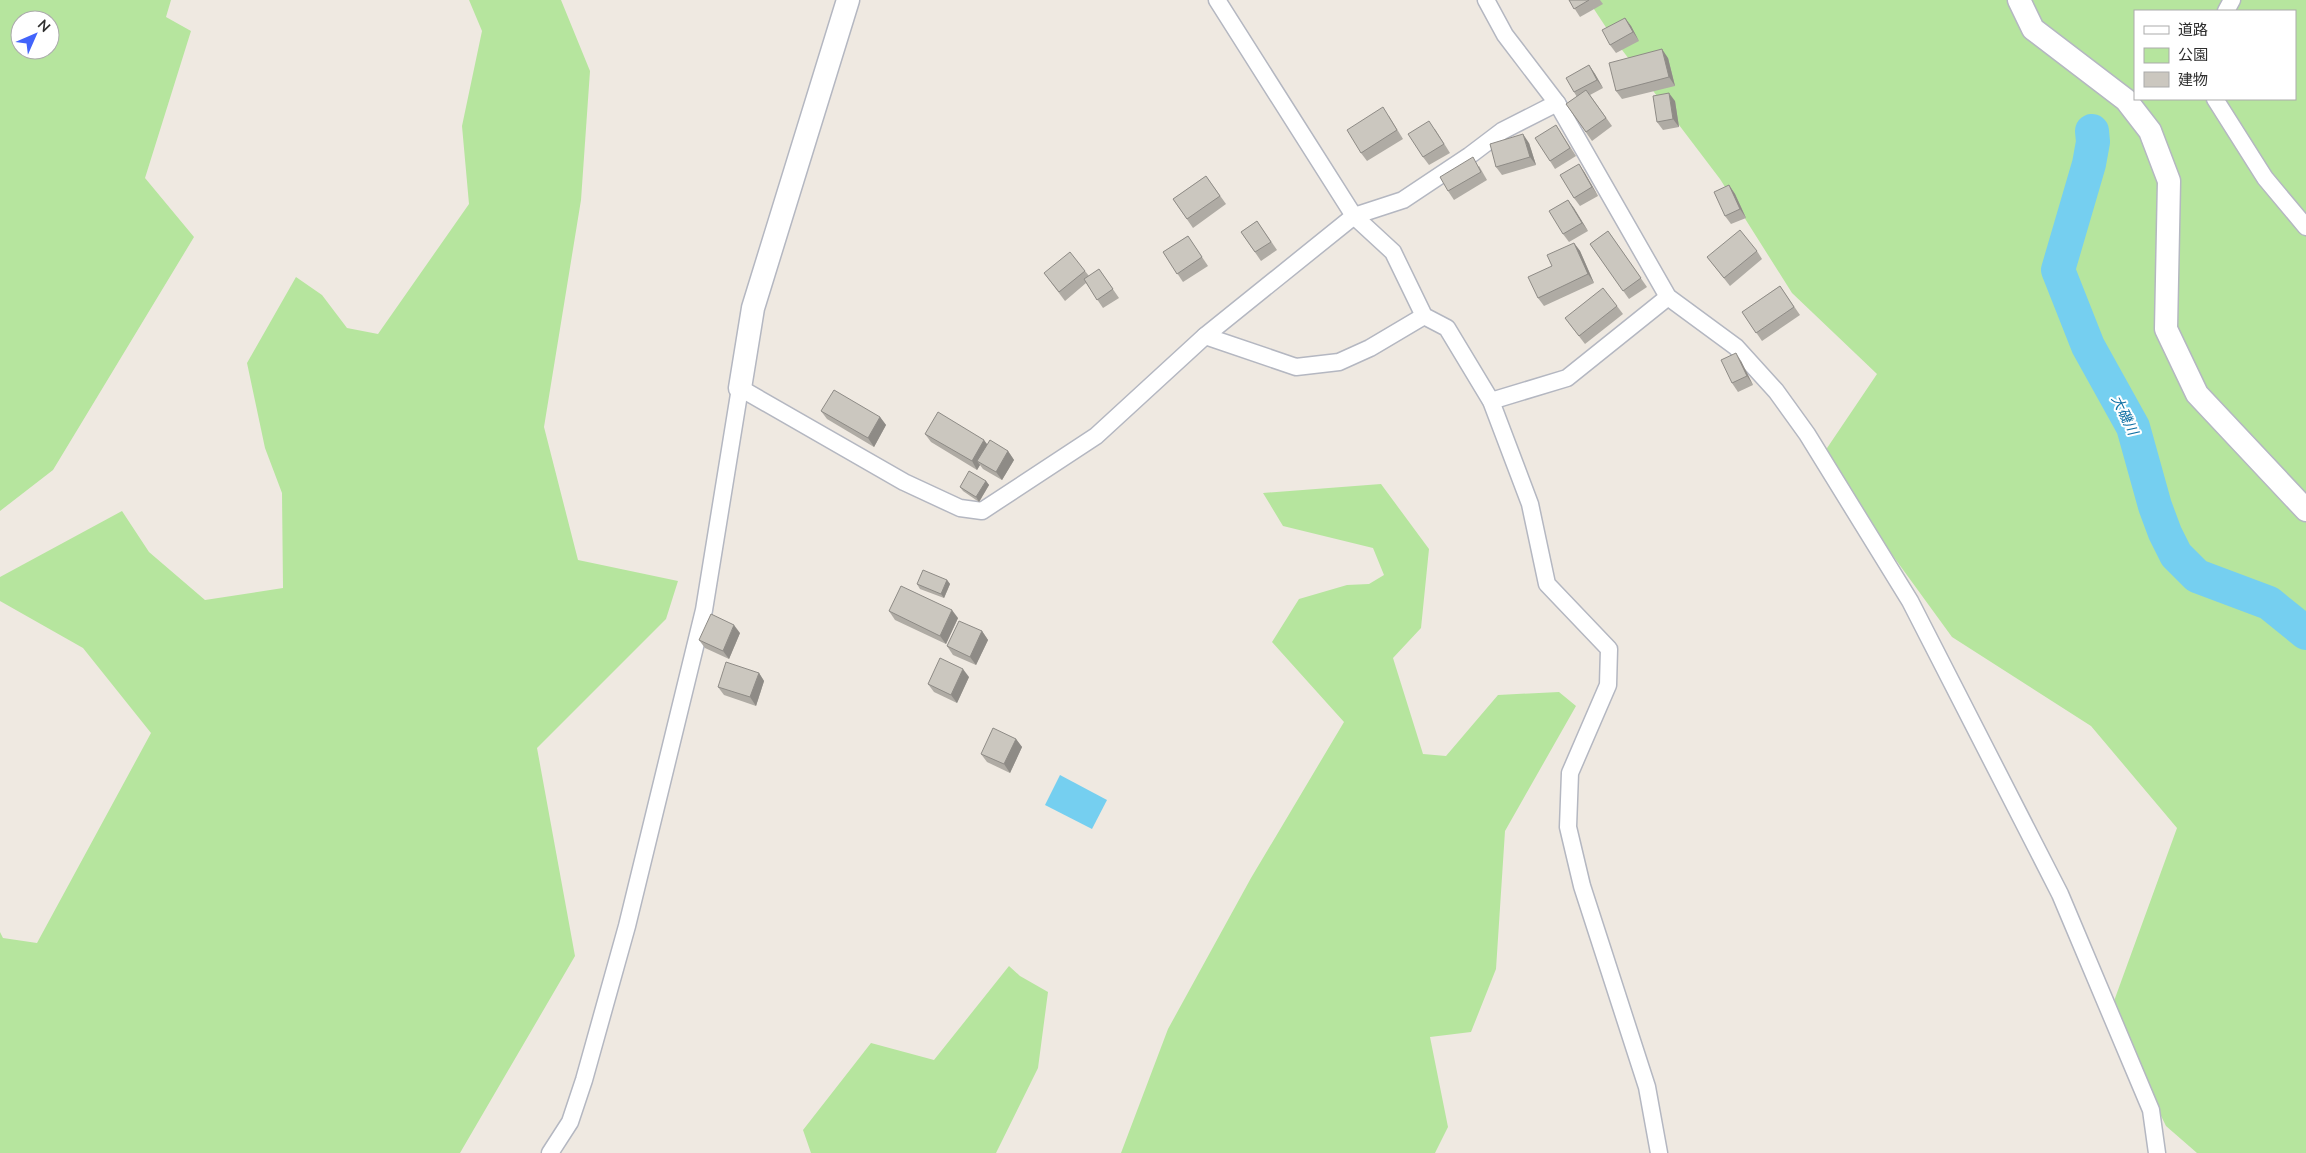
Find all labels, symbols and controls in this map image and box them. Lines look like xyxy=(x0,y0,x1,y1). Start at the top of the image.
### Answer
north arrow xyxy=(10,10,60,60)
legend xyxy=(2134,10,2296,100)
text: N xyxy=(35,16,54,35)
text: 道路 xyxy=(2178,20,2208,38)
text: 公園 xyxy=(2178,45,2208,63)
text: 建物 xyxy=(2178,70,2208,88)
water label: 大磯川 xyxy=(2109,392,2143,439)

